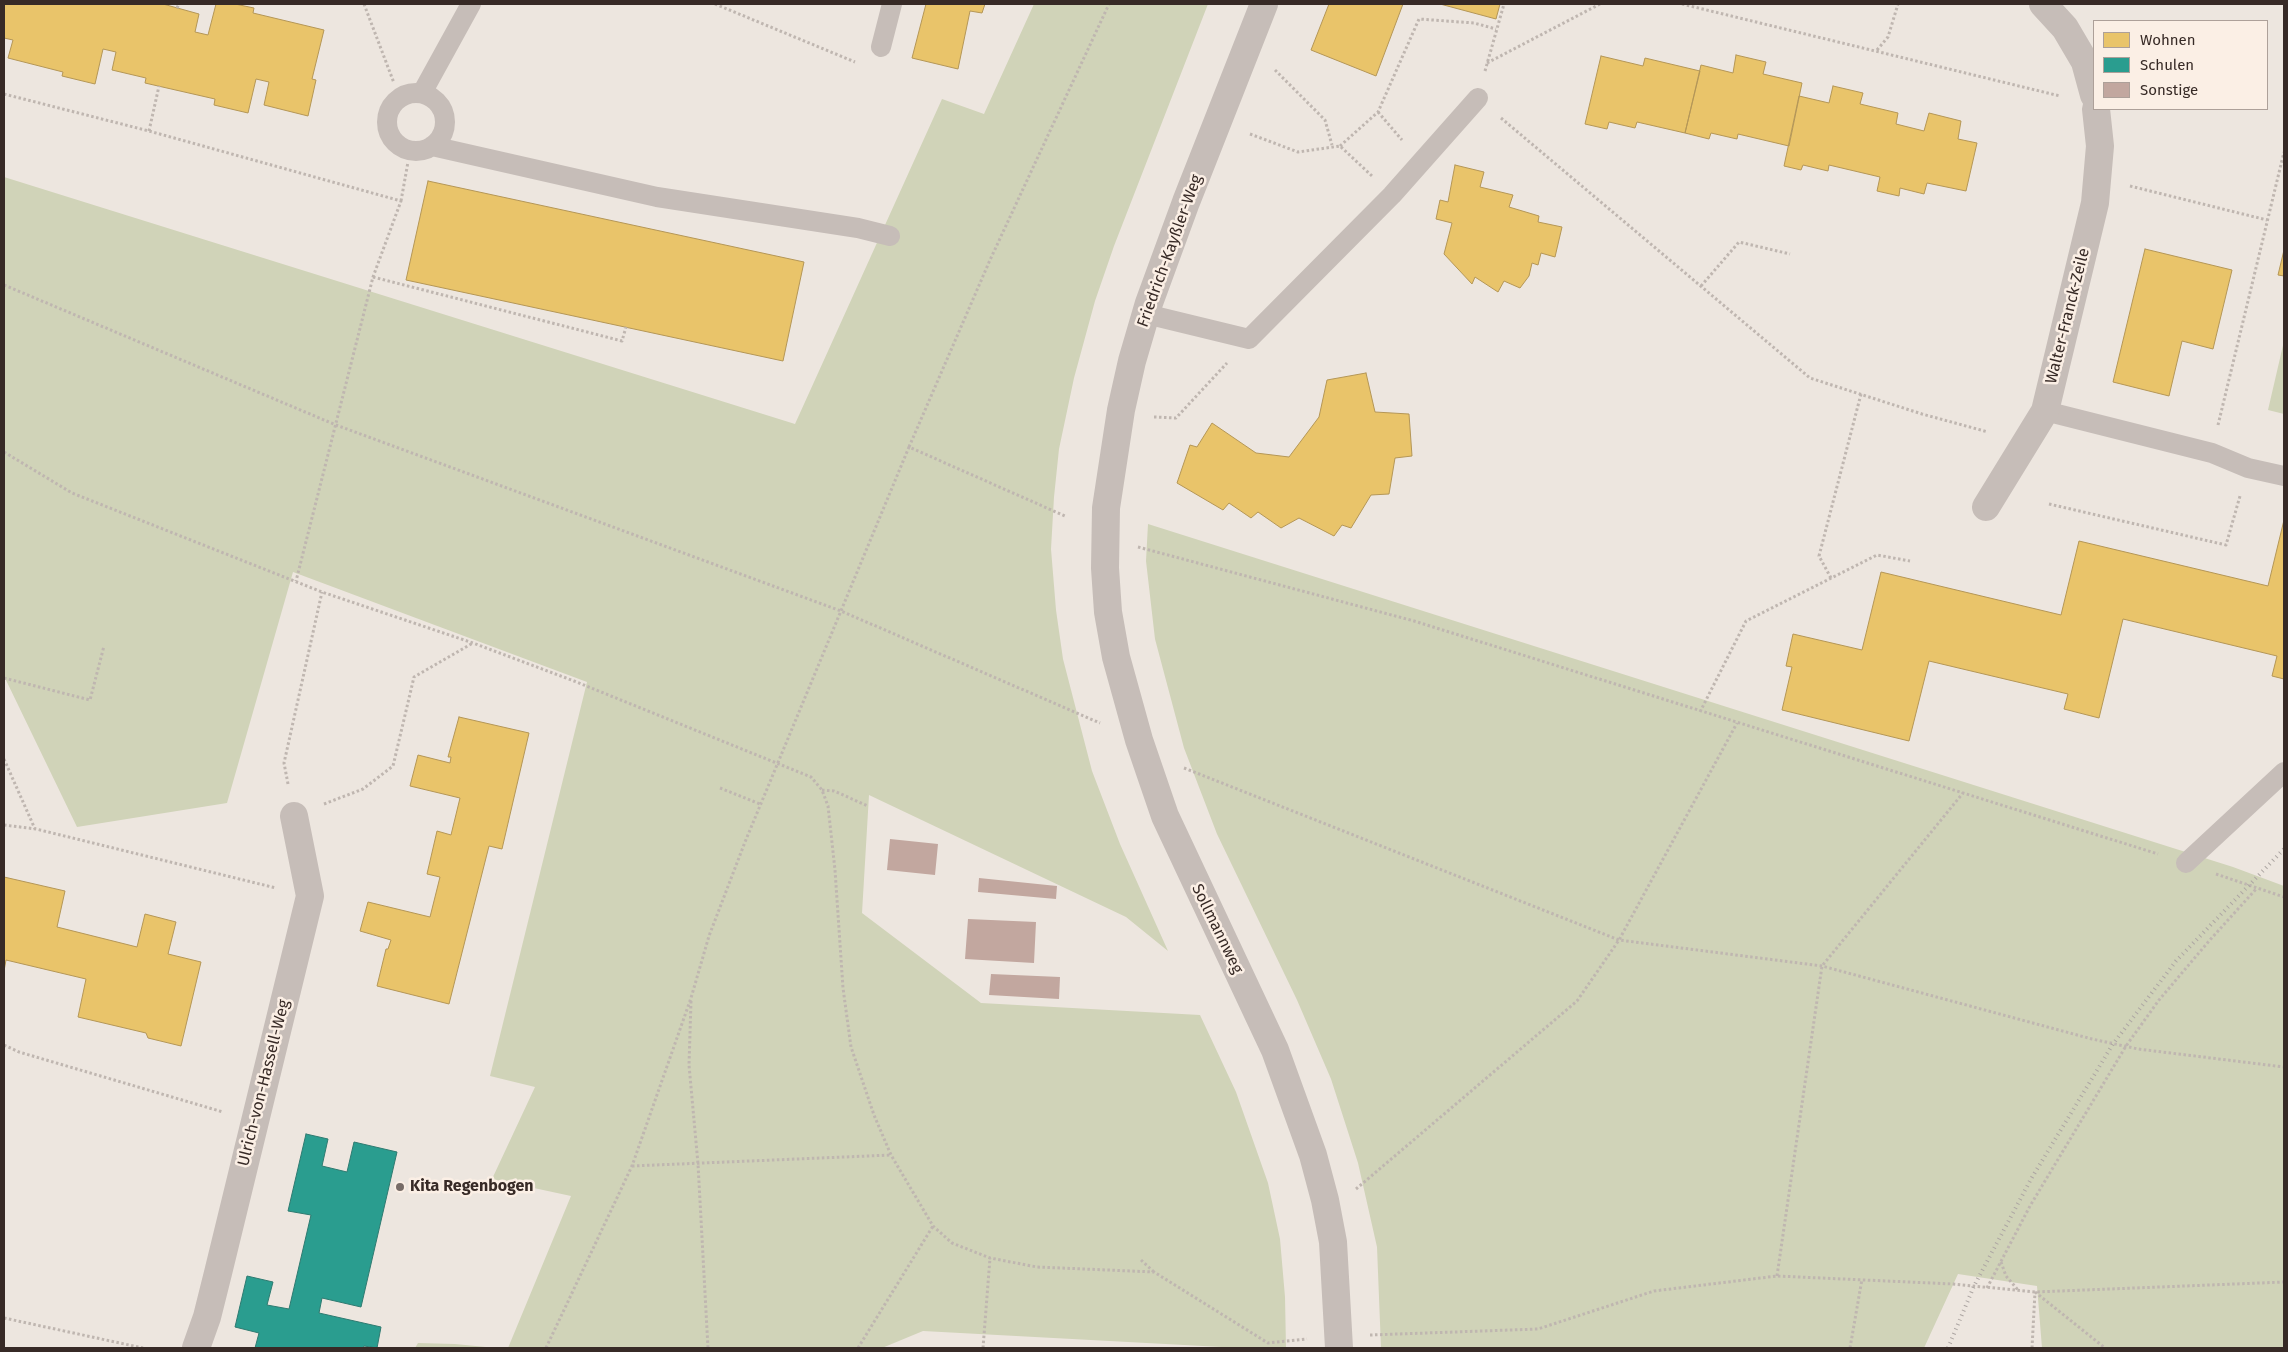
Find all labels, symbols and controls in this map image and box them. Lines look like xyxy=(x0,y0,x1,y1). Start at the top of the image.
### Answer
legend xyxy=(2093,20,2268,110)
text: Wohnen xyxy=(2140,31,2196,49)
text: Schulen xyxy=(2140,56,2194,74)
text: Sonstige xyxy=(2140,81,2198,99)
street label: Friedrich-Kayßler-Weg xyxy=(1133,172,1207,330)
street label: Walter-Franck-Zeile xyxy=(2042,246,2094,386)
street label: Sollmannweg xyxy=(1187,881,1247,977)
street label: Ulrich-von-Hassell-Weg xyxy=(234,998,294,1168)
place label: Kita Regenbogen xyxy=(410,1177,534,1197)
marker: Kita Regenbogen xyxy=(394,1181,406,1193)

